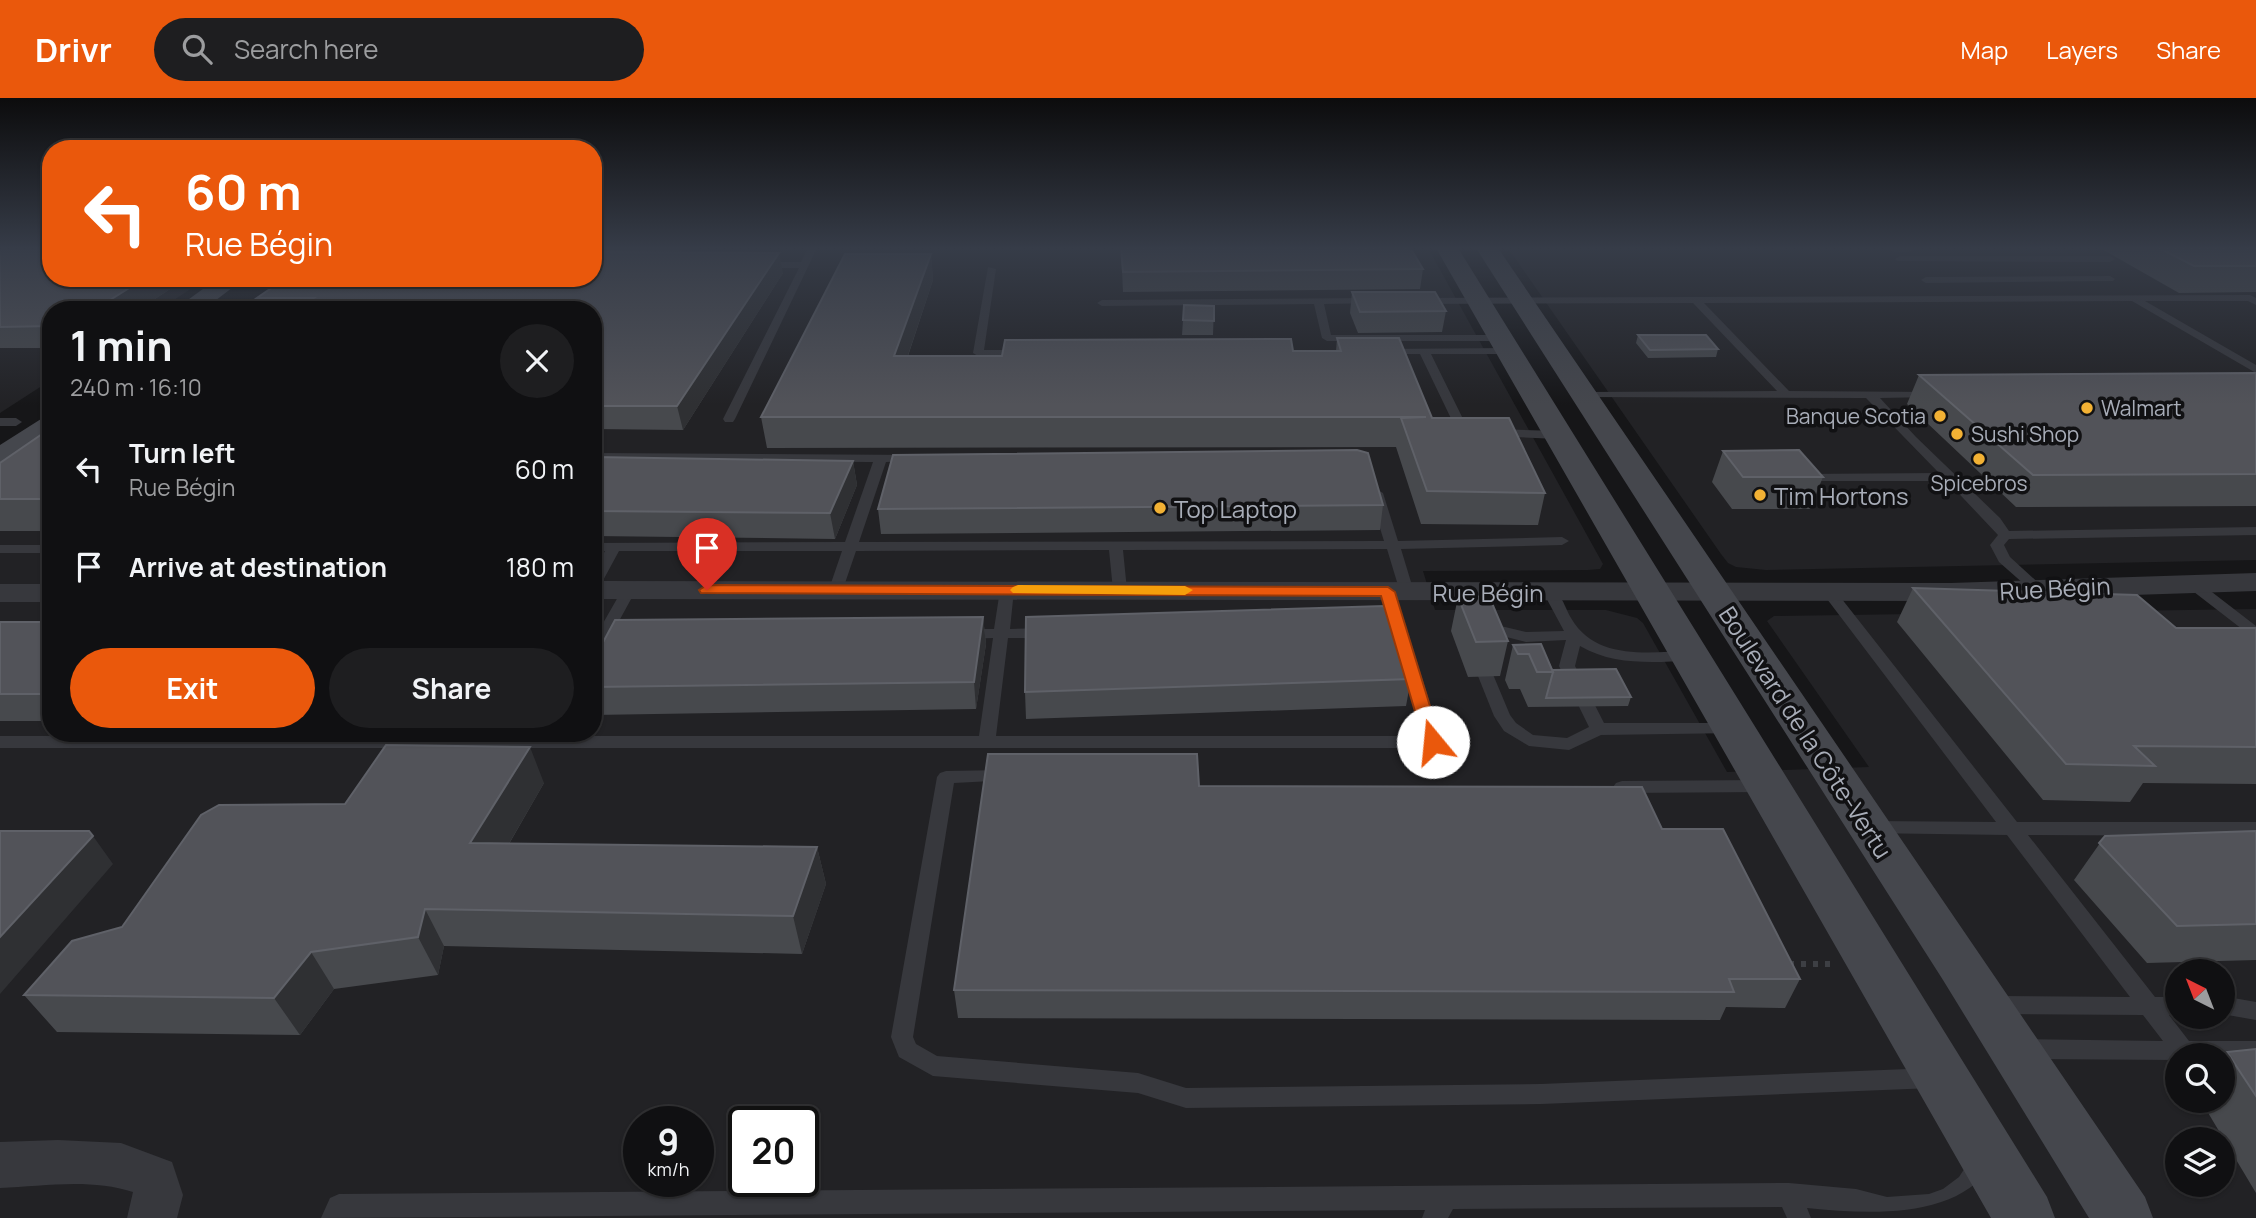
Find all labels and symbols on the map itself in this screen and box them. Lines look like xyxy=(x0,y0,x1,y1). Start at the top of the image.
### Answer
place label: Walmart xyxy=(2101,394,2182,422)
marker: Walmart xyxy=(2079,400,2095,416)
place label: Banque Scotia xyxy=(1786,402,1926,430)
marker: Banque Scotia xyxy=(1932,408,1948,424)
place label: Sushi Shop xyxy=(1971,420,2079,448)
marker: Sushi Shop xyxy=(1949,426,1965,442)
marker: Spicebros xyxy=(1971,451,1987,467)
place label: Spicebros xyxy=(1931,469,2028,497)
place label: Tim Hortons xyxy=(1774,479,1909,512)
marker: Tim Hortons xyxy=(1752,487,1768,503)
place label: Top Laptop xyxy=(1174,492,1297,525)
marker: Top Laptop xyxy=(1152,500,1168,516)
pin xyxy=(677,518,737,590)
street label: Rue Bégin xyxy=(1999,569,2111,607)
street label: Rue Bégin xyxy=(1432,576,1544,609)
street label: Boulevard de la Côte-Vertu xyxy=(1712,600,1900,864)
position arrow xyxy=(1396,705,1470,779)
north arrow xyxy=(2165,959,2235,1029)
speed limit sign: 20 xyxy=(728,1106,819,1197)

